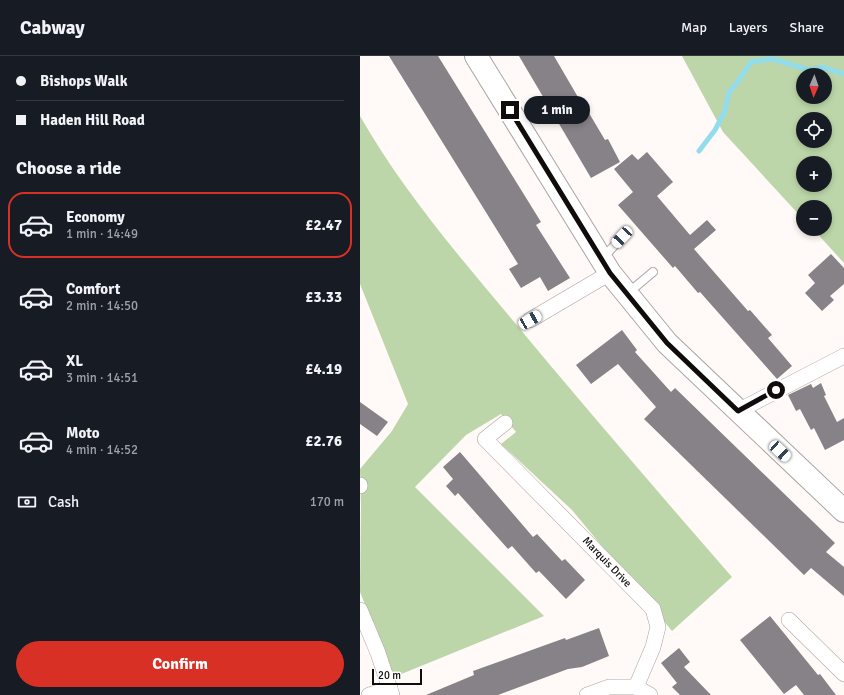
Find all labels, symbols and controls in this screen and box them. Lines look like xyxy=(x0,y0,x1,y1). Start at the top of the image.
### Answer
text: Cabway xyxy=(20,16,85,40)
text: Map xyxy=(681,19,707,36)
text: Layers xyxy=(729,19,768,36)
text: Share xyxy=(790,19,824,36)
north arrow xyxy=(796,68,832,104)
map controls xyxy=(796,68,832,236)
text: Bishops Walk xyxy=(40,72,128,90)
callout: 1 min xyxy=(524,96,590,124)
route end xyxy=(501,101,519,119)
text: 1 min xyxy=(541,102,573,118)
text: Haden Hill Road xyxy=(40,111,145,129)
button: locate xyxy=(796,112,832,148)
button: + xyxy=(796,156,832,192)
text: Choose a ride xyxy=(16,157,121,179)
button: − xyxy=(796,200,832,236)
icon: car xyxy=(18,207,54,243)
text: Economy xyxy=(66,208,125,226)
text: £2.47 xyxy=(305,216,342,234)
car xyxy=(609,224,635,250)
text: 1 min · 14:49 xyxy=(66,226,138,242)
icon: car xyxy=(18,279,54,315)
text: Comfort xyxy=(66,280,120,298)
text: £3.33 xyxy=(305,288,342,306)
text: 2 min · 14:50 xyxy=(66,298,138,314)
car xyxy=(517,309,543,331)
icon: car xyxy=(18,351,54,387)
text: XL xyxy=(66,352,83,370)
text: £4.19 xyxy=(305,360,342,378)
text: 3 min · 14:51 xyxy=(66,370,138,386)
route start xyxy=(767,381,785,399)
icon: car xyxy=(18,423,54,459)
text: Moto xyxy=(66,424,100,442)
text: £2.76 xyxy=(305,432,342,450)
car xyxy=(767,438,793,464)
text: 4 min · 14:52 xyxy=(66,442,138,458)
icon: cash xyxy=(16,491,38,513)
text: Cash xyxy=(48,493,79,511)
text: 170 m xyxy=(310,494,344,510)
street label: Marquis Drive xyxy=(580,534,634,590)
button: Confirm xyxy=(16,641,344,687)
scale bar xyxy=(372,667,422,686)
text: 20 m xyxy=(378,669,401,682)

